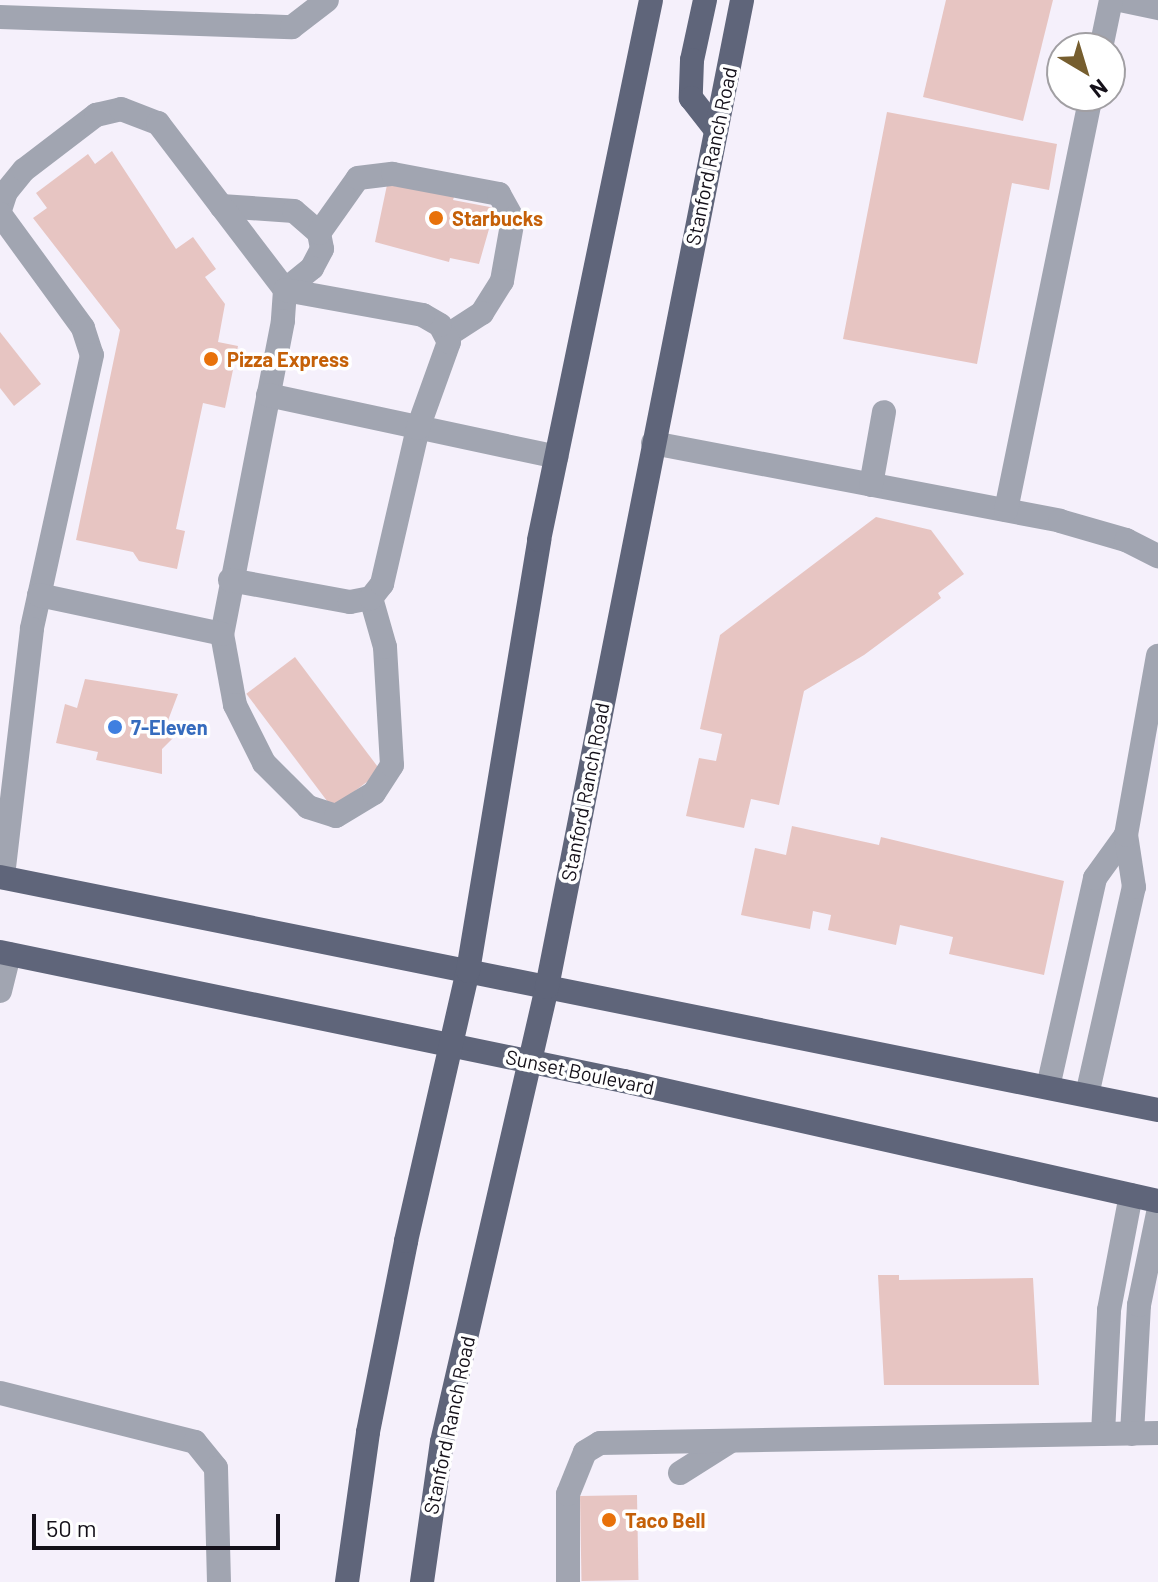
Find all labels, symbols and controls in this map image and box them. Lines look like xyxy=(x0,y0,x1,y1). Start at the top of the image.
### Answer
north arrow xyxy=(1046,32,1126,112)
street label: Stanford Ranch Road xyxy=(680,65,742,247)
text: N xyxy=(1086,75,1113,104)
place label: Starbucks xyxy=(452,206,543,230)
marker: Starbucks xyxy=(427,209,445,227)
place label: Pizza Express xyxy=(227,347,349,371)
marker: Pizza Express xyxy=(202,350,220,368)
street label: Stanford Ranch Road xyxy=(556,701,614,883)
place label: 7-Eleven xyxy=(131,715,208,739)
marker: 7-Eleven xyxy=(106,718,124,736)
street label: Sunset Boulevard xyxy=(503,1045,657,1099)
street label: Stanford Ranch Road xyxy=(418,1334,480,1516)
scale bar xyxy=(36,1498,284,1548)
place label: Taco Bell xyxy=(625,1508,705,1532)
marker: Taco Bell xyxy=(600,1511,618,1529)
text: 50 m xyxy=(46,1513,97,1542)

